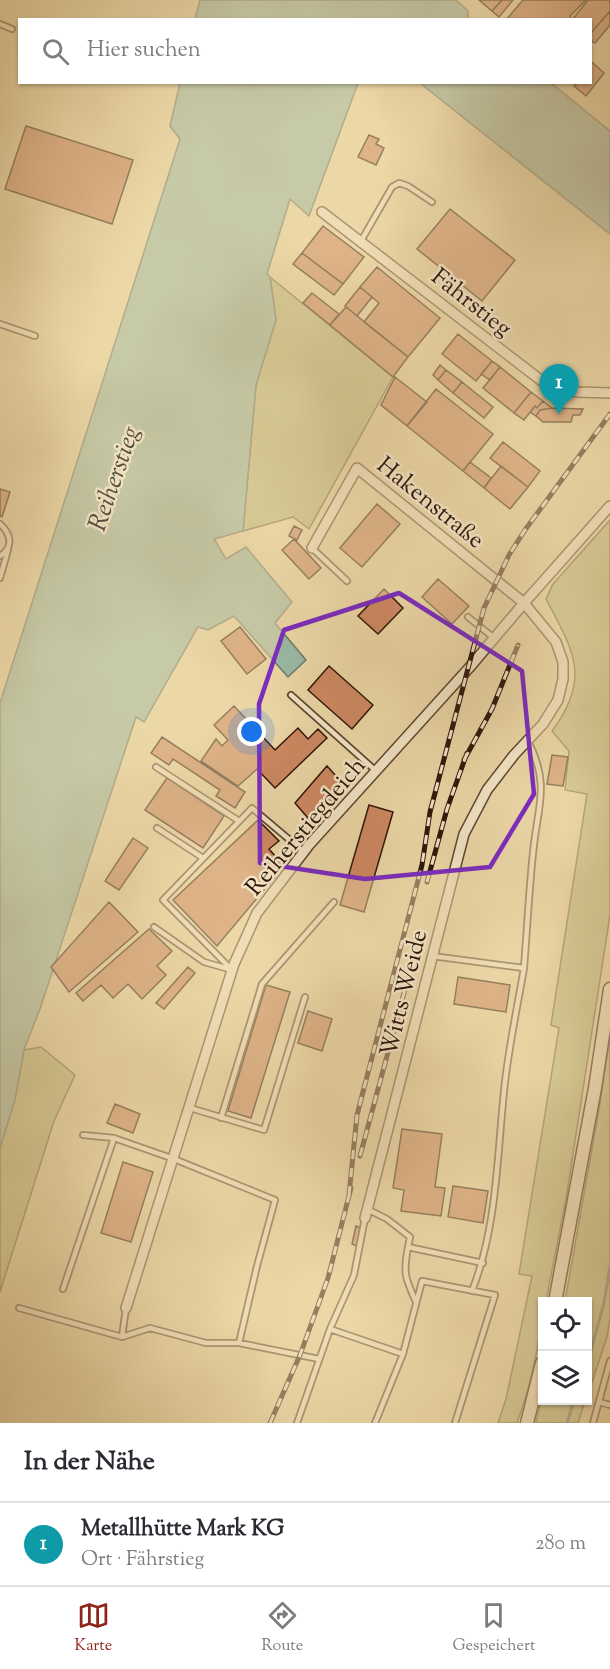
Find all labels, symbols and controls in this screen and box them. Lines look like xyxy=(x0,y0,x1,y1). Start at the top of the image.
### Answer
search box xyxy=(18,18,592,84)
icon: search xyxy=(39,35,72,68)
text: Hier suchen xyxy=(87,35,201,67)
street label: Fährstieg xyxy=(423,261,519,346)
pin: 1 xyxy=(540,364,578,414)
water label: Reiherstieg xyxy=(80,421,151,536)
street label: Hakenstraße xyxy=(369,450,491,558)
your location xyxy=(237,717,266,746)
street label: Reiherstiegdeich xyxy=(238,751,375,904)
street label: Witts Weide xyxy=(373,926,437,1060)
map controls xyxy=(538,1297,592,1405)
button: locate xyxy=(538,1297,592,1351)
button: layers xyxy=(538,1351,592,1405)
text: In der Nähe xyxy=(24,1444,155,1481)
text: Metallhütte Mark KG xyxy=(81,1514,284,1546)
text: 1 xyxy=(40,1530,47,1559)
text: 280 m xyxy=(535,1530,586,1559)
text: Ort · Fährstieg xyxy=(81,1546,204,1575)
tab: Karte xyxy=(75,1599,112,1658)
tab: Route xyxy=(261,1599,303,1658)
tab: Gespeichert xyxy=(452,1599,535,1658)

